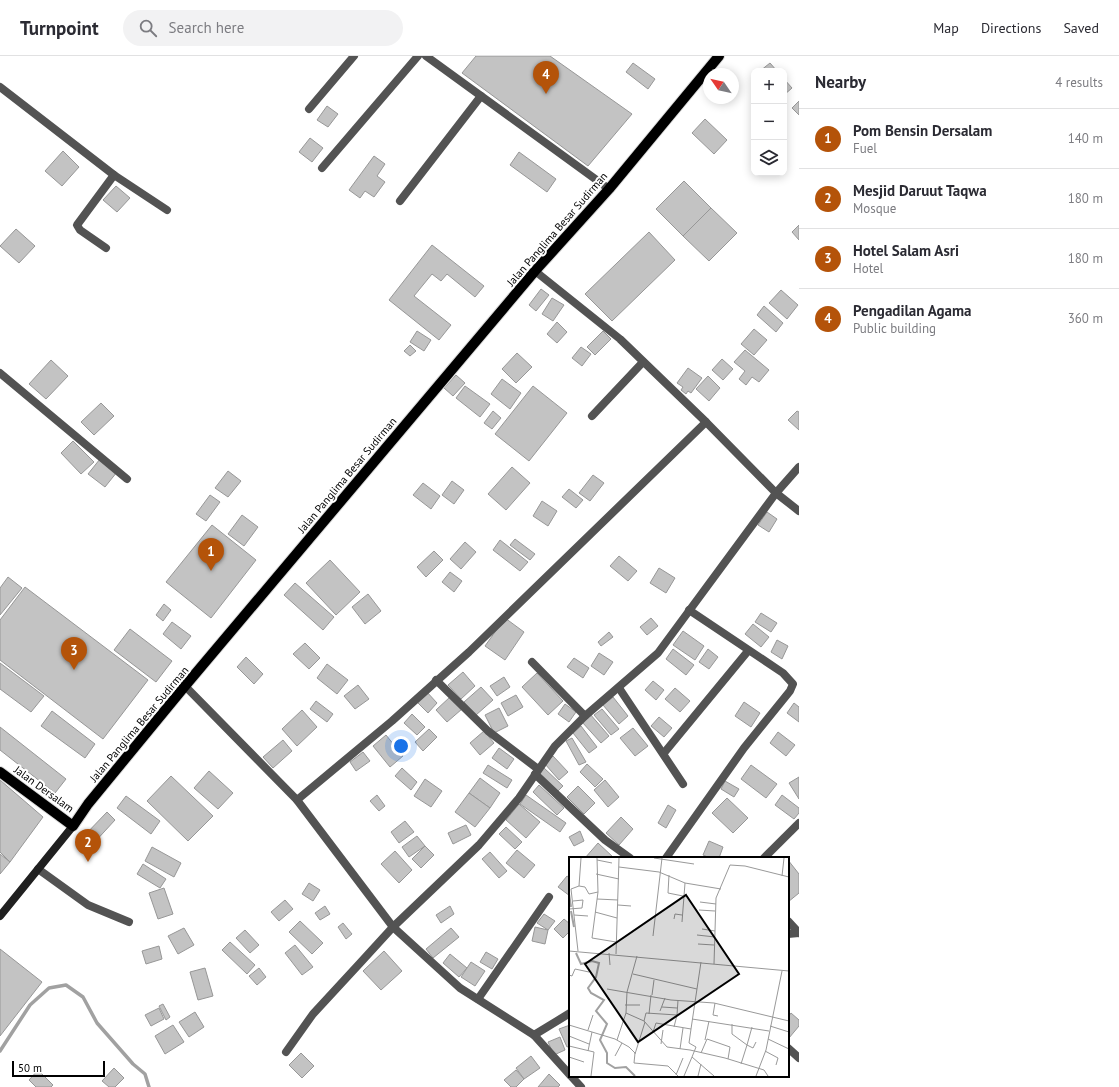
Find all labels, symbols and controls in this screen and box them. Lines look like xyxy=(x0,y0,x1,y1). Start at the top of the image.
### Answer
search box xyxy=(123,10,403,46)
text: Turnpoint xyxy=(20,16,99,40)
icon: search xyxy=(137,17,159,39)
text: Search here xyxy=(169,18,244,37)
text: Map xyxy=(933,19,959,37)
text: Directions xyxy=(981,19,1041,37)
text: Saved xyxy=(1063,19,1099,37)
pin: 4 xyxy=(533,61,559,94)
north arrow xyxy=(703,68,739,104)
map controls xyxy=(751,68,787,176)
button: + xyxy=(751,68,787,104)
text: Nearby xyxy=(815,71,866,93)
text: 4 results xyxy=(1055,74,1103,91)
button: − xyxy=(751,104,787,140)
text: Pom Bensin Dersalam xyxy=(853,121,992,140)
text: 1 xyxy=(824,130,832,147)
text: 140 m xyxy=(1068,130,1103,147)
button: layers xyxy=(751,140,787,176)
text: Fuel xyxy=(853,140,877,157)
street label: Jalan Panglima Besar Sudirman xyxy=(503,169,610,290)
text: Mesjid Daruut Taqwa xyxy=(853,181,987,200)
text: 2 xyxy=(824,190,832,207)
text: 180 m xyxy=(1068,190,1103,207)
text: Mosque xyxy=(853,200,896,217)
text: Hotel Salam Asri xyxy=(853,241,959,260)
text: 3 xyxy=(824,250,832,267)
text: 180 m xyxy=(1068,250,1103,267)
text: Hotel xyxy=(853,260,883,277)
text: Pengadilan Agama xyxy=(853,301,971,320)
text: 4 xyxy=(824,310,832,327)
text: 360 m xyxy=(1068,310,1103,327)
text: Public building xyxy=(853,320,936,337)
street label: Jalan Panglima Besar Sudirman xyxy=(294,414,399,536)
pin: 1 xyxy=(198,538,224,571)
pin: 3 xyxy=(61,637,87,670)
street label: Jalan Panglima Besar Sudirman xyxy=(86,663,191,785)
your location xyxy=(391,736,411,756)
street label: Jalan Dersalam xyxy=(11,762,77,815)
pin: 2 xyxy=(75,829,101,862)
inset map xyxy=(569,857,789,1077)
scale bar xyxy=(12,1059,105,1078)
text: 50 m xyxy=(18,1061,42,1075)

